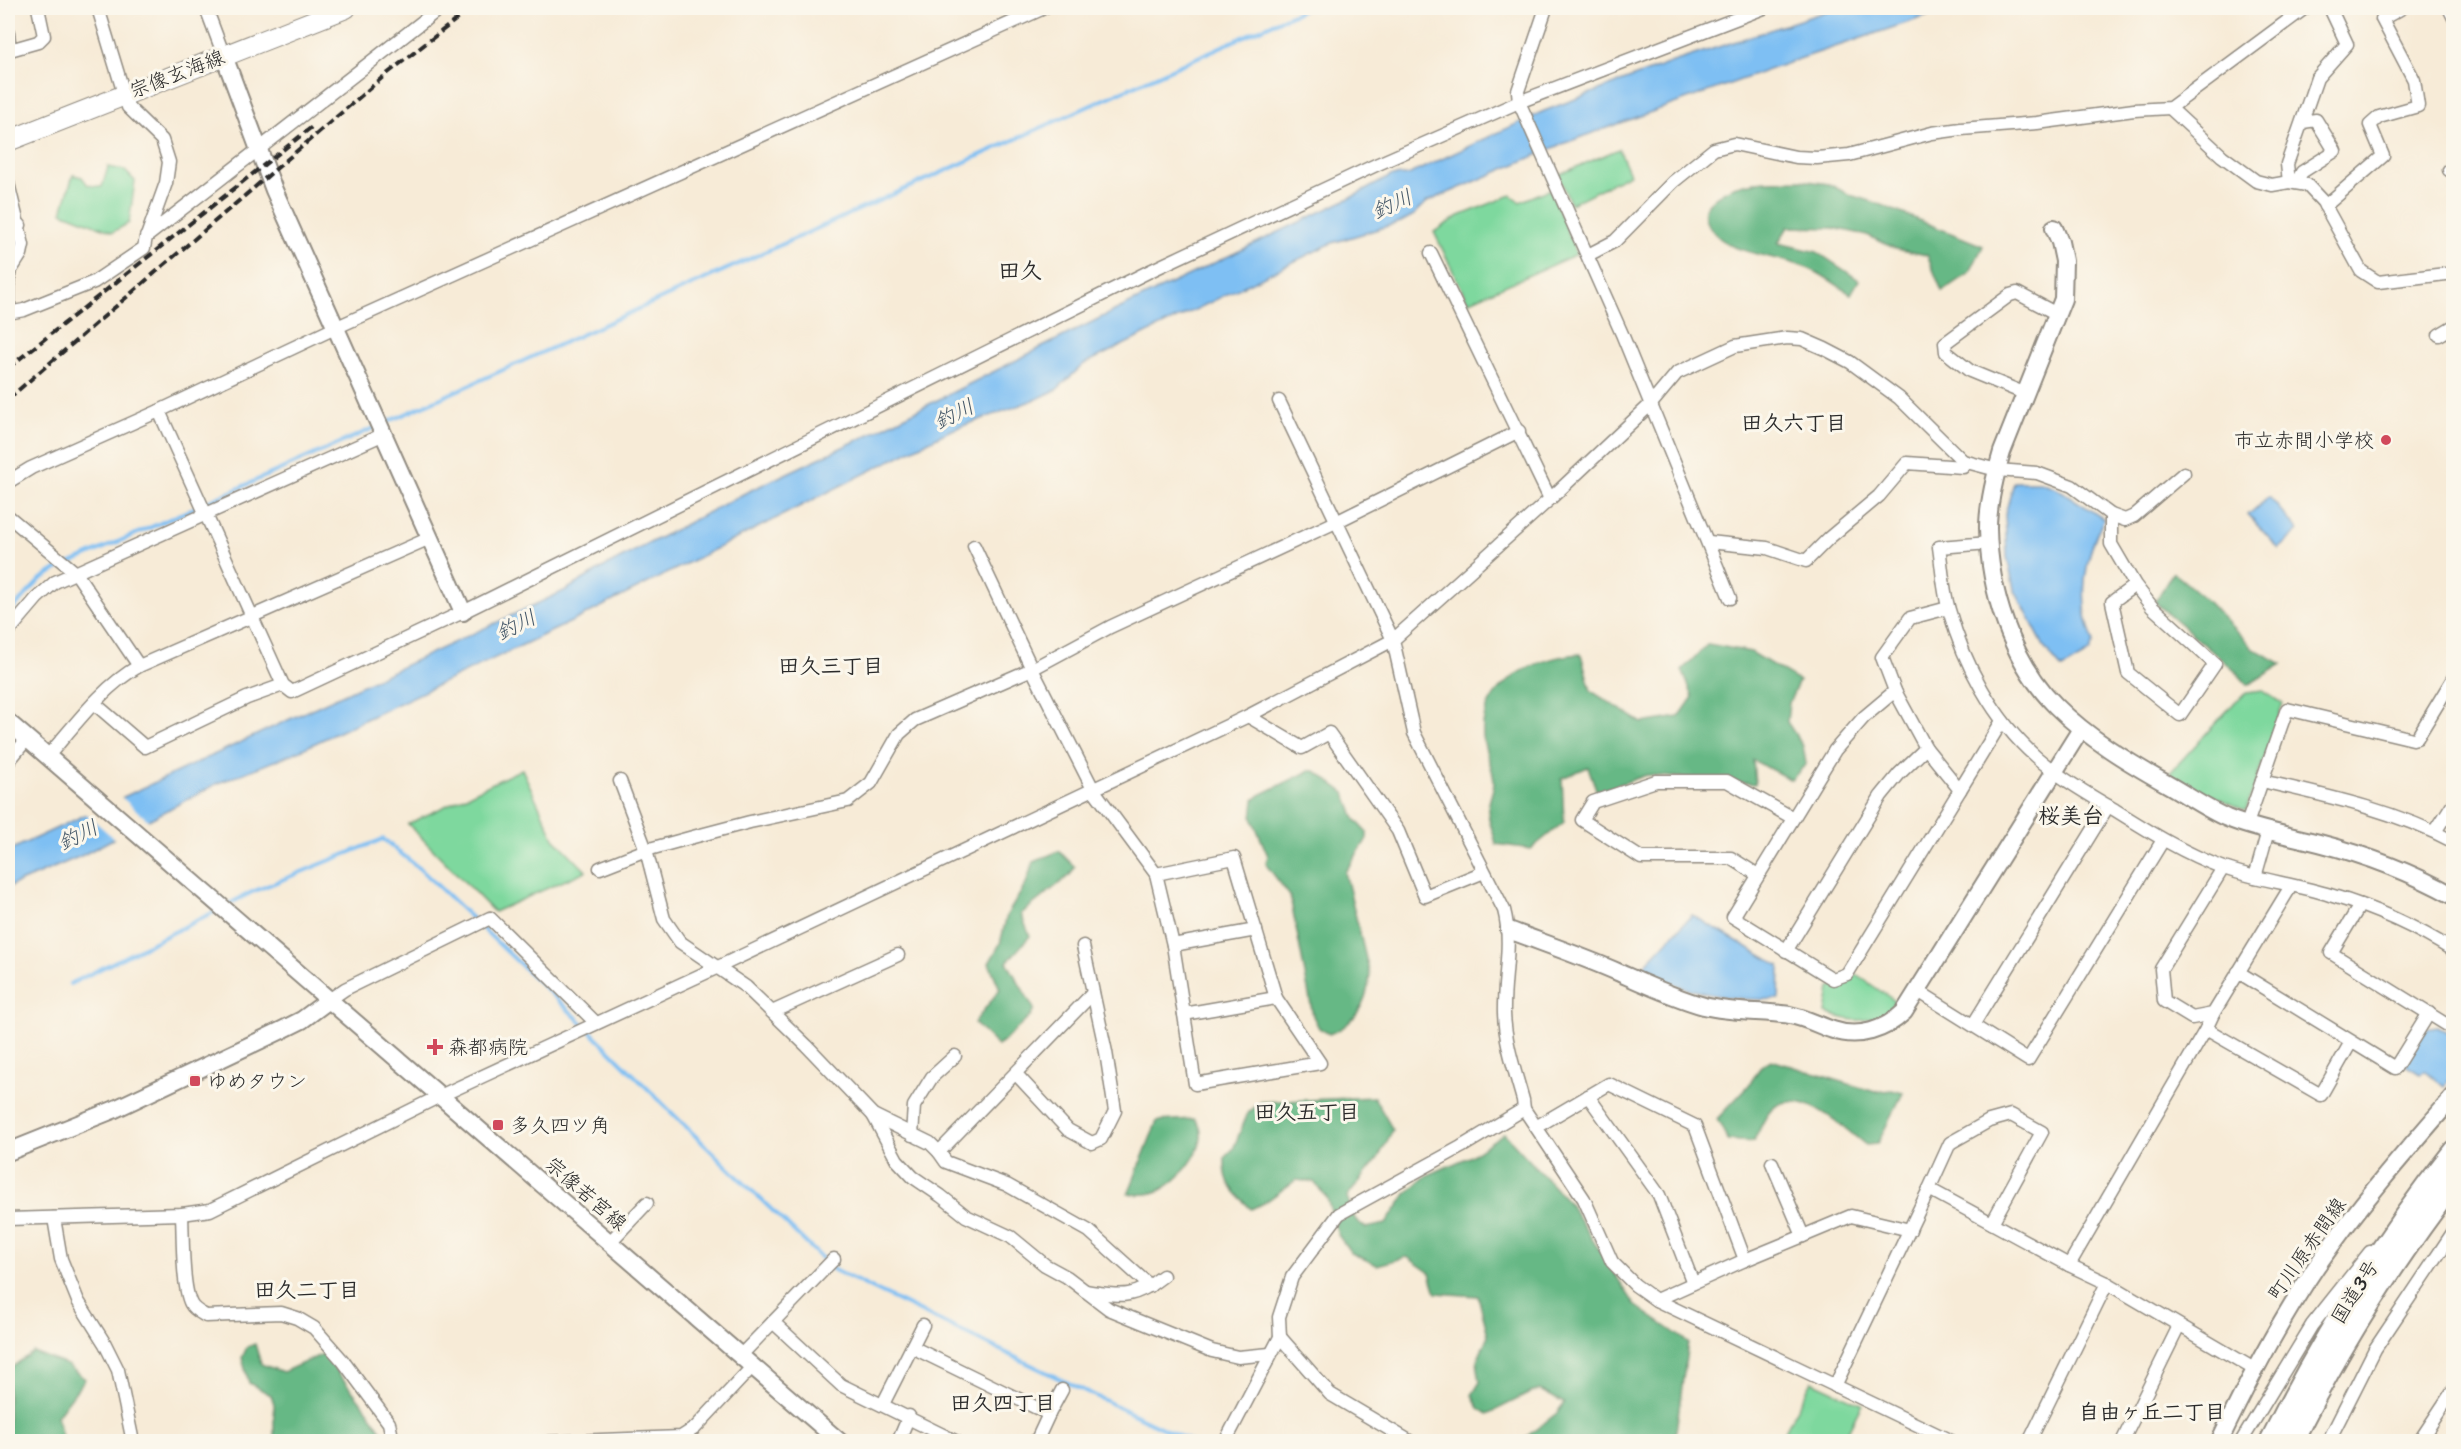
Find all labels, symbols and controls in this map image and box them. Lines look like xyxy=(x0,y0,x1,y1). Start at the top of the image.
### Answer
street label: 宗像玄海線 xyxy=(124,40,230,108)
water label: 釣川 xyxy=(1365,178,1419,230)
district label: 田久 xyxy=(998,251,1042,290)
water label: 釣川 xyxy=(927,388,981,440)
district label: 田久六丁目 xyxy=(1742,404,1847,442)
place label: 市立赤間小学校 xyxy=(2234,423,2374,458)
marker: 市立赤間小学校 xyxy=(2379,433,2393,447)
water label: 釣川 xyxy=(489,599,543,651)
district label: 田久三丁目 xyxy=(779,647,884,685)
district label: 桜美台 xyxy=(2038,796,2104,835)
water label: 釣川 xyxy=(51,809,105,861)
place label: 森都病院 xyxy=(448,1030,528,1065)
marker: 森都病院 xyxy=(426,1038,444,1056)
place label: ゆめタウン xyxy=(207,1064,307,1099)
marker: ゆめタウン xyxy=(188,1074,202,1088)
district label: 田久五丁目 xyxy=(1255,1093,1360,1131)
place label: 多久四ツ角 xyxy=(510,1108,610,1143)
marker: 多久四ツ角 xyxy=(491,1118,505,1132)
street label: 宗像若宮線 xyxy=(537,1148,635,1240)
street label: 町川原赤間線 xyxy=(2258,1190,2356,1308)
street label: 国道3号 xyxy=(2321,1253,2389,1331)
district label: 田久二丁目 xyxy=(255,1271,360,1309)
district label: 田久四丁目 xyxy=(951,1384,1056,1422)
district label: 自由ヶ丘二丁目 xyxy=(2079,1393,2226,1431)

